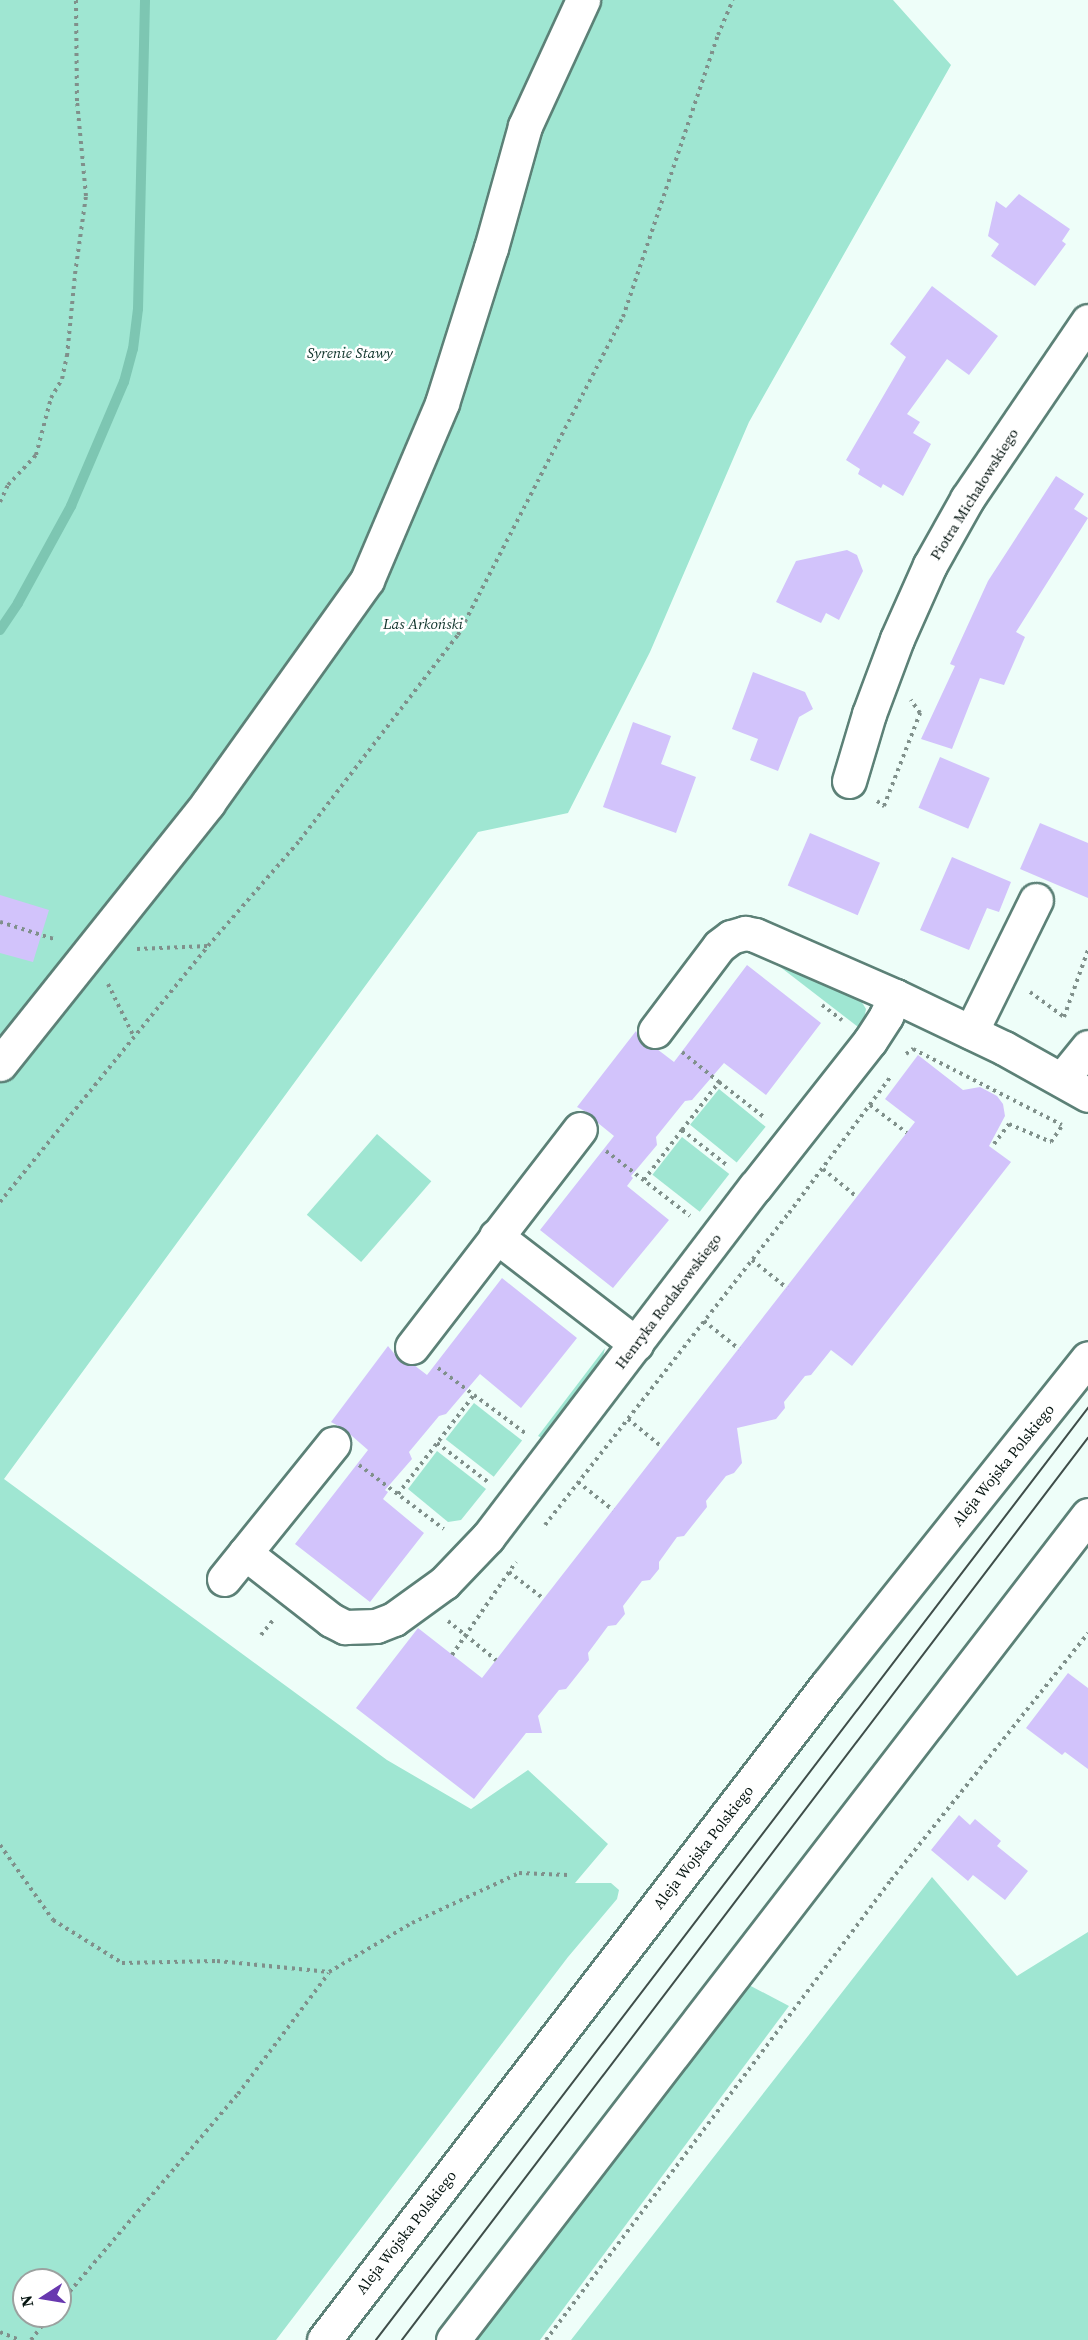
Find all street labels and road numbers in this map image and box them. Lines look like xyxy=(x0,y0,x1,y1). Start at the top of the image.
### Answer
street label: Piotra Michałowskiego xyxy=(926,425,1022,563)
street label: Henryka Rodakowskiego xyxy=(611,1230,725,1372)
street label: Aleja Wojska Polskiego xyxy=(948,1400,1058,1530)
street label: Aleja Wojska Polskiego xyxy=(649,1781,757,1913)
street label: Aleja Wojska Polskiego xyxy=(352,2166,460,2298)

